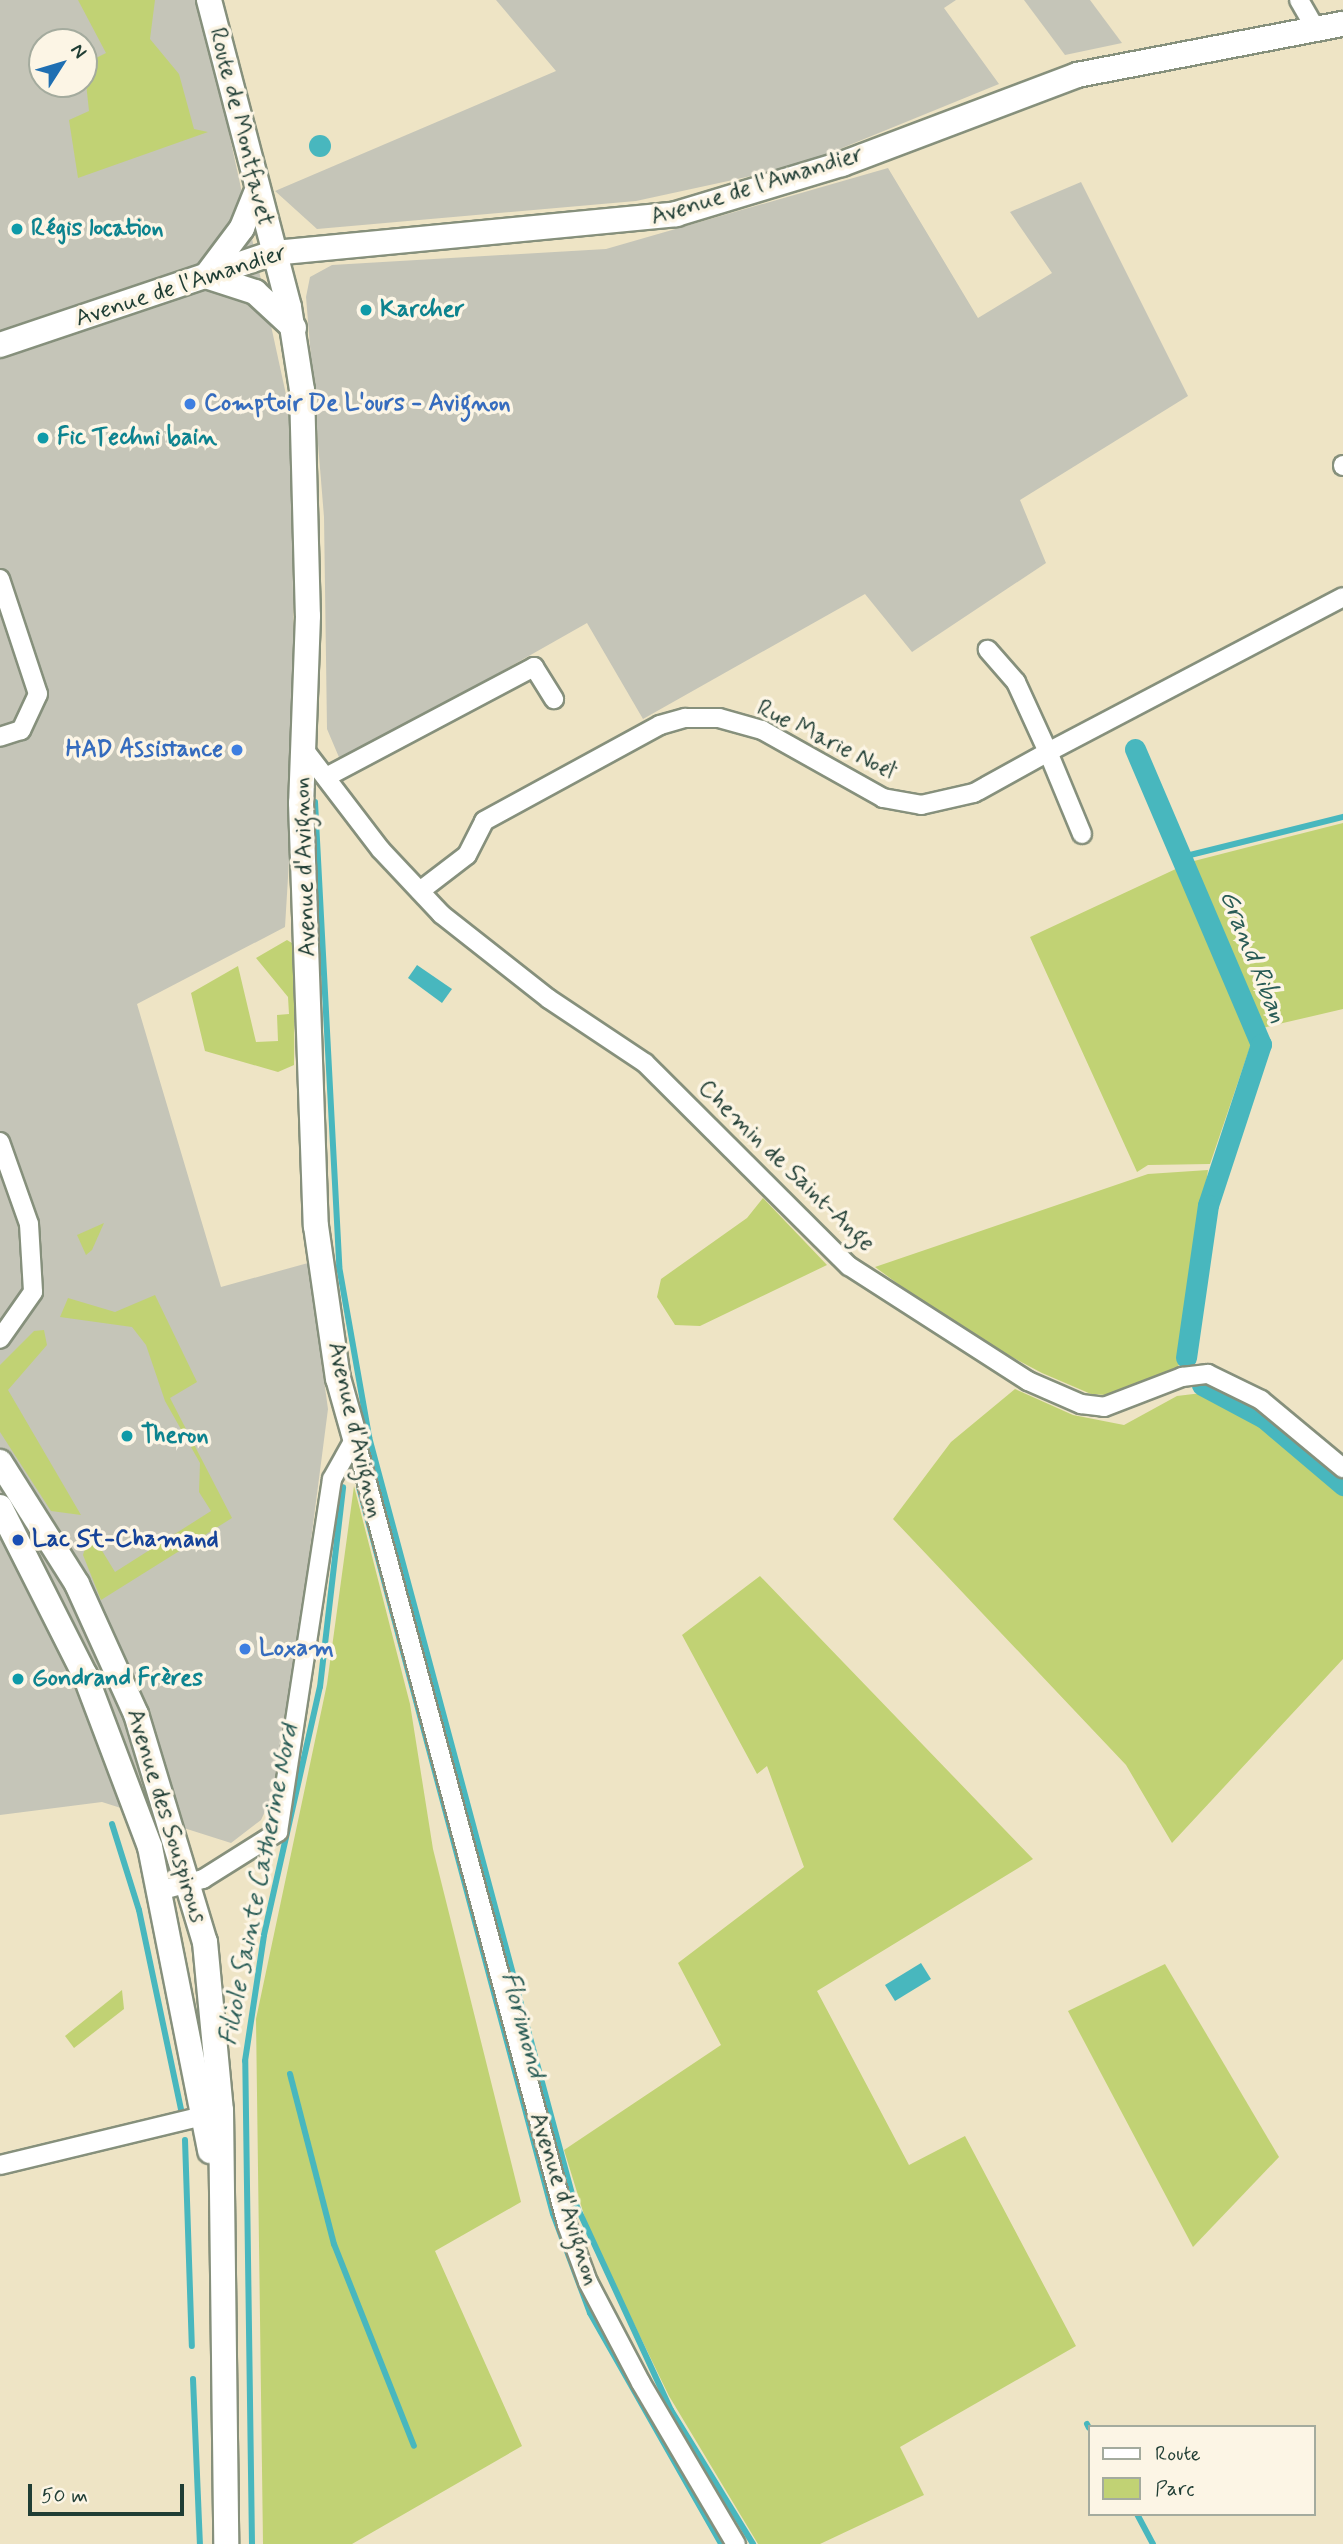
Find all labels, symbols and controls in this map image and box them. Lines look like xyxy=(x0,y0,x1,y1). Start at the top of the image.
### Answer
street label: Route de Montfavet xyxy=(203,27,279,227)
north arrow xyxy=(28,28,98,98)
text: N xyxy=(65,39,92,64)
street label: Avenue de l'Amandier xyxy=(647,140,867,232)
place label: Régis location xyxy=(31,215,165,243)
marker: Régis location xyxy=(9,221,25,237)
street label: Avenue de l'Amandier xyxy=(71,238,291,334)
place label: Karcher xyxy=(380,296,465,324)
marker: Karcher xyxy=(358,302,374,318)
place label: Comptoir De L'ours - Avignon xyxy=(204,390,508,418)
marker: Comptoir De L'ours - Avignon xyxy=(182,396,198,412)
place label: Fic Techni bain xyxy=(57,424,205,452)
marker: Fic Techni bain xyxy=(35,430,51,446)
street label: Rue Marie Noël xyxy=(752,694,900,786)
place label: HAD Assistance xyxy=(65,736,223,764)
marker: HAD Assistance xyxy=(229,742,245,758)
street label: Avenue d'Avignon xyxy=(287,777,323,957)
water label: Grand Riban xyxy=(1209,882,1295,1032)
street label: Chemin de Saint-Ange xyxy=(691,1073,881,1259)
street label: Avenue d'Avignon xyxy=(321,1339,389,1521)
place label: Theron xyxy=(141,1422,209,1450)
marker: Theron xyxy=(119,1428,135,1444)
place label: Lac St-Chamand xyxy=(32,1526,213,1554)
marker: Lac St-Chamand xyxy=(10,1532,26,1548)
place label: Loxam xyxy=(259,1635,334,1663)
marker: Loxam xyxy=(237,1641,253,1657)
place label: Gondrand Frères xyxy=(32,1665,203,1693)
marker: Gondrand Frères xyxy=(10,1671,26,1687)
street label: Avenue des Souspirous xyxy=(120,1706,212,1926)
water label: Filiole Sainte Catherine Nord xyxy=(214,1725,306,2045)
water label: Florimond xyxy=(493,1969,551,2081)
street label: Avenue d'Avignon xyxy=(522,2109,606,2289)
legend xyxy=(1088,2425,1315,2516)
text: Route xyxy=(1155,2440,1201,2468)
scale bar xyxy=(32,2470,187,2514)
text: Parc xyxy=(1155,2475,1195,2503)
text: 50 m xyxy=(41,2482,88,2510)

